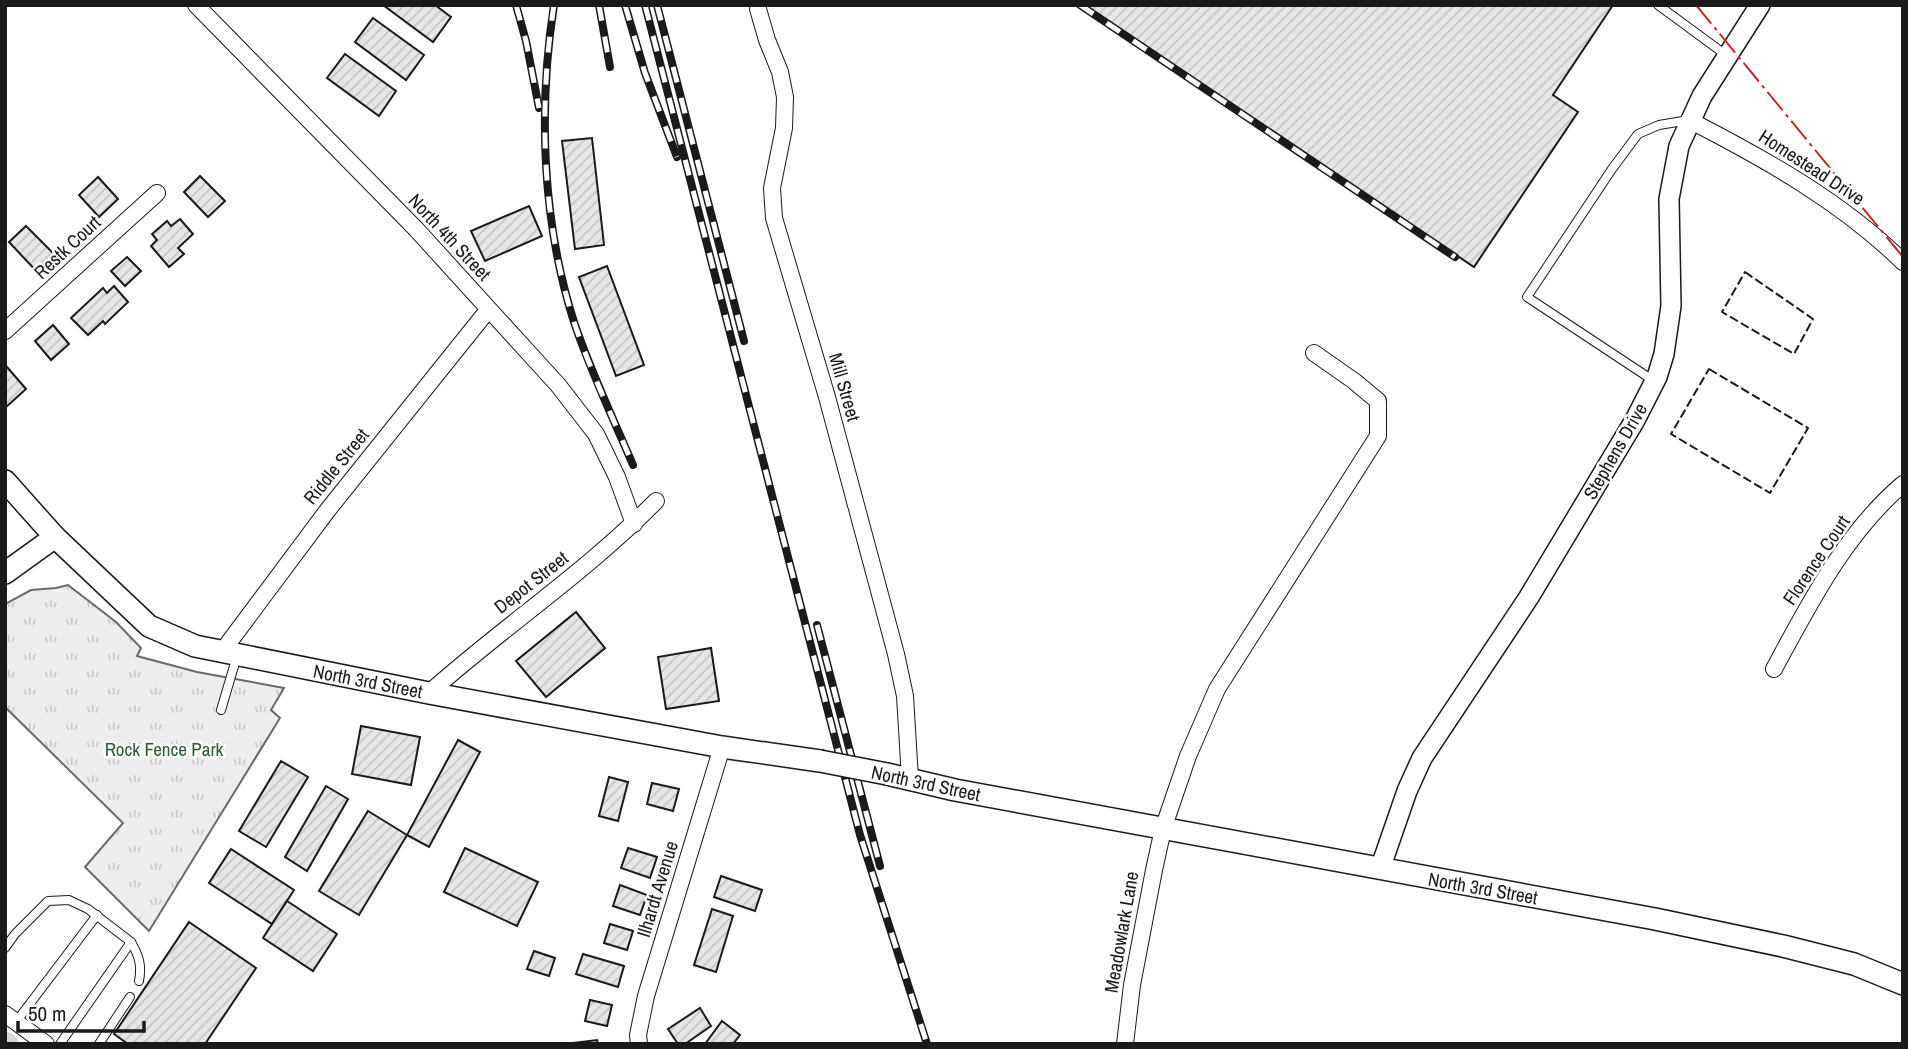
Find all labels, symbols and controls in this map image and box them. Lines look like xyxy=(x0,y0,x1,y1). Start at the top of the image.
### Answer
street label: Homestead Drive xyxy=(1754,123,1870,211)
street label: North 4th Street xyxy=(403,188,497,287)
street label: Restk Court xyxy=(28,209,106,285)
street label: Mill Street xyxy=(823,350,867,425)
street label: Stephens Drive xyxy=(1577,398,1653,504)
street label: Riddle Street xyxy=(297,422,375,510)
street label: Florence Court xyxy=(1776,509,1856,610)
street label: Depot Street xyxy=(489,544,574,619)
street label: North 3rd Street xyxy=(311,658,426,704)
park label: Rock Fence Park xyxy=(105,736,224,762)
street label: North 3rd Street xyxy=(869,759,984,807)
street label: Ilhardt Avenue xyxy=(630,838,684,940)
street label: North 3rd Street xyxy=(1426,866,1540,911)
street label: Meadowlark Lane xyxy=(1098,869,1144,995)
scale bar xyxy=(18,990,144,1034)
text: 50 m xyxy=(28,999,66,1028)

